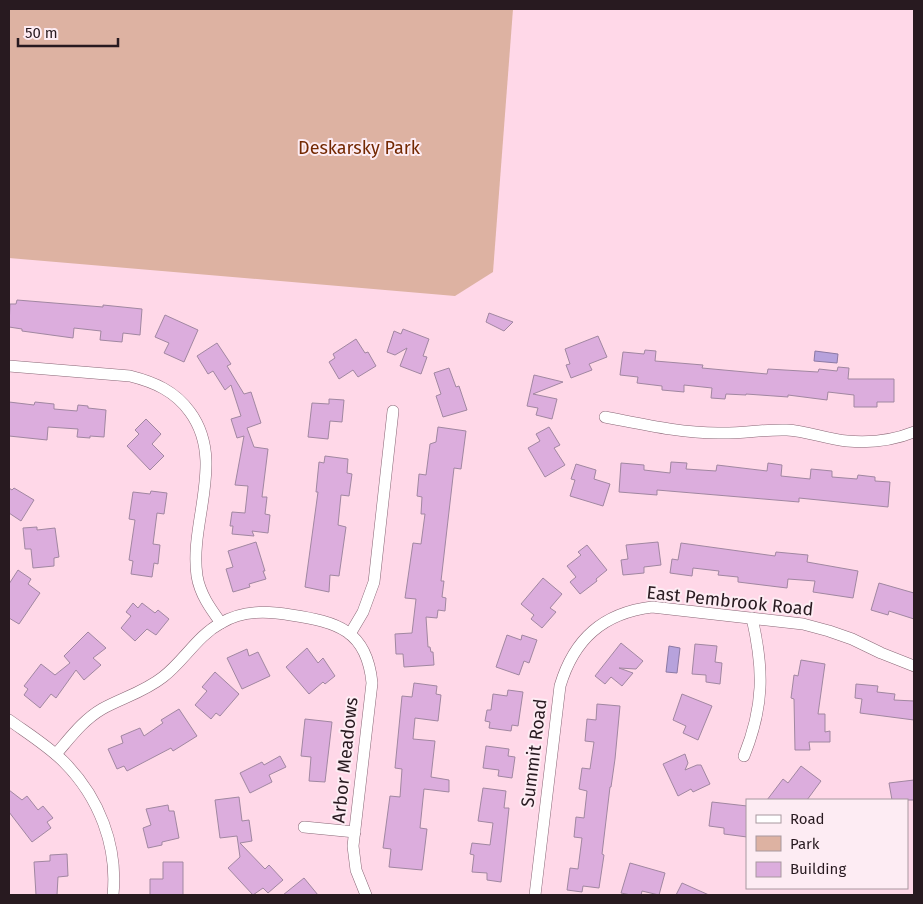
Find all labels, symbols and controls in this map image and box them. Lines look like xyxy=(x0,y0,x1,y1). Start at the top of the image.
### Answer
scale bar xyxy=(18,15,118,47)
text: 50 m xyxy=(25,24,58,42)
park label: Deskarsky Park xyxy=(298,137,421,159)
street label: East Pembrook Road xyxy=(646,581,814,621)
street label: Arbor Meadows xyxy=(327,696,363,824)
street label: Summit Road xyxy=(516,698,552,808)
legend xyxy=(746,799,908,889)
text: Road xyxy=(790,810,825,828)
text: Park xyxy=(790,835,820,853)
text: Building xyxy=(790,860,846,878)

